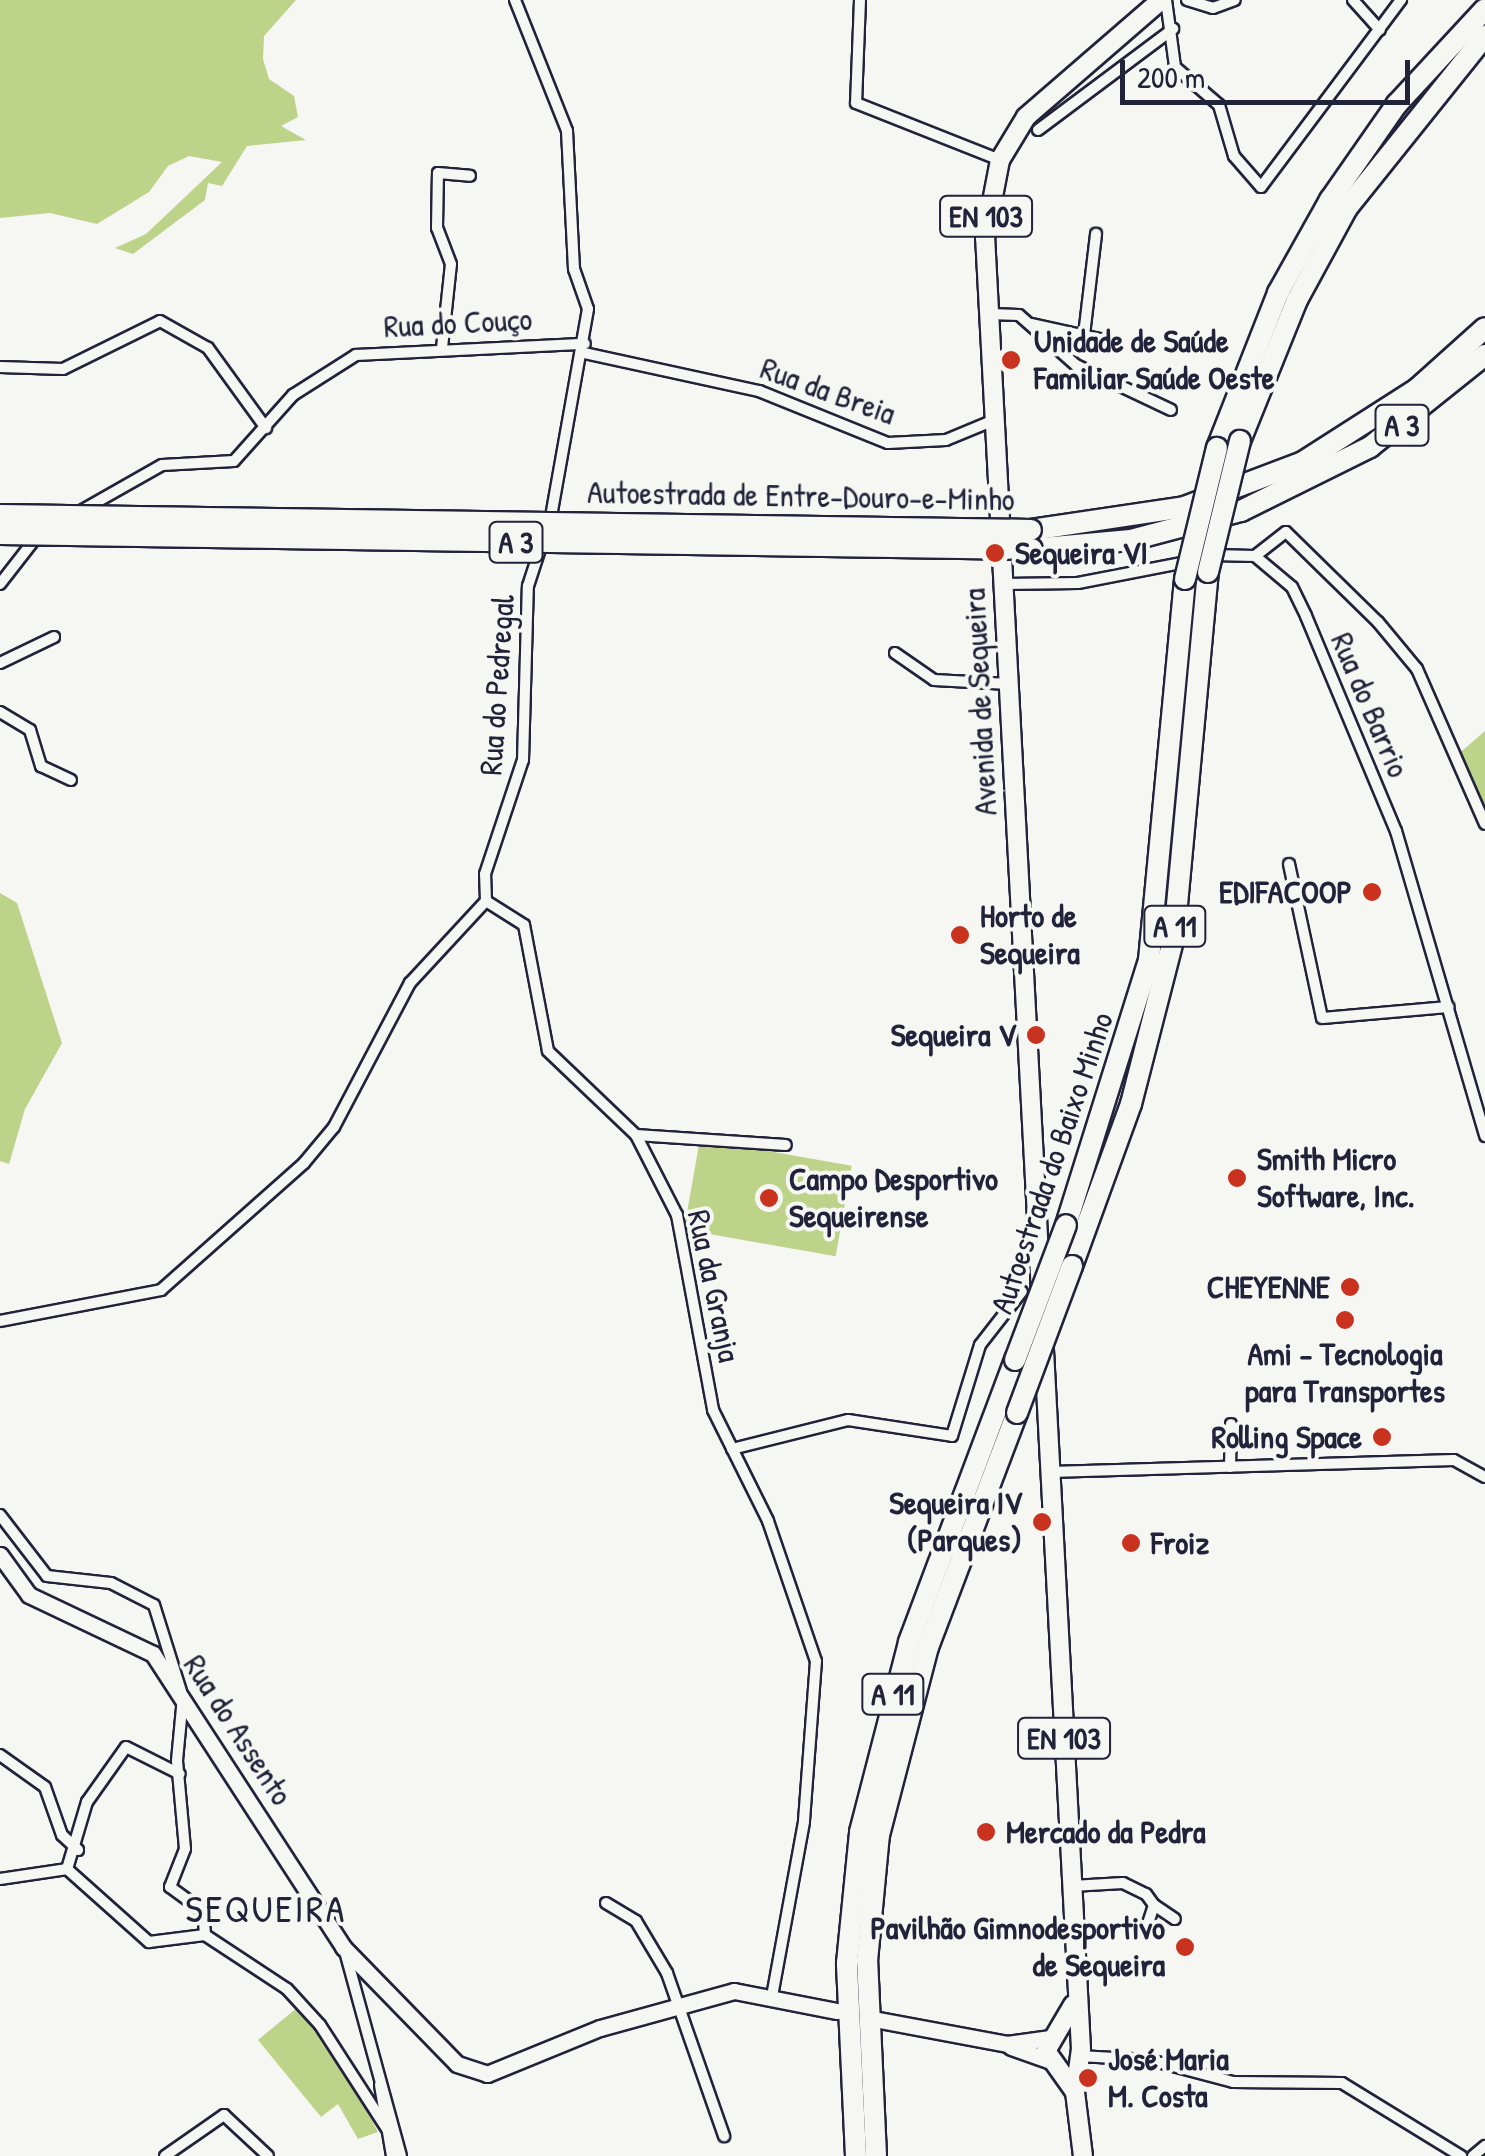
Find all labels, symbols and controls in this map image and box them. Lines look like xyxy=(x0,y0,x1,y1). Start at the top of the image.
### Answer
scale bar xyxy=(1125,40,1415,102)
text: 200 m xyxy=(1137,57,1205,97)
road number: EN 103 xyxy=(938,191,1034,241)
street label: Rua do Couço xyxy=(383,300,533,346)
place label: Unidade de Saúde Familiar Saúde Oeste xyxy=(1034,323,1275,398)
marker: Unidade de Saúde Familiar Saúde Oeste xyxy=(998,347,1024,373)
street label: Rua da Breia xyxy=(755,349,901,433)
road number: A 3 xyxy=(1374,400,1430,450)
street label: Autoestrada de Entre-Douro-e-Minho xyxy=(587,473,1015,519)
road number: A 3 xyxy=(488,517,544,567)
place label: Sequeira VI xyxy=(1015,534,1148,572)
marker: Sequeira VI xyxy=(984,542,1006,564)
street label: Avenida de Sequeira xyxy=(955,587,1005,817)
street label: Rua do Pedregal xyxy=(472,593,522,777)
street label: Rua do Barrio xyxy=(1322,627,1418,783)
place label: EDIFACOOP xyxy=(1219,873,1352,911)
marker: EDIFACOOP xyxy=(1361,881,1383,903)
place label: Horto de Sequeira xyxy=(980,898,1080,973)
road number: A 11 xyxy=(1142,901,1208,951)
marker: Horto de Sequeira xyxy=(949,924,971,946)
street label: Autoestrada do Baixo Minho xyxy=(982,1007,1122,1319)
place label: Sequeira V xyxy=(891,1016,1016,1054)
marker: Sequeira V xyxy=(1025,1024,1047,1046)
place label: Smith Micro Software, Inc. xyxy=(1257,1141,1415,1216)
place label: Campo Desportivo Sequeirense xyxy=(789,1161,998,1236)
marker: Smith Micro Software, Inc. xyxy=(1226,1167,1248,1189)
marker: Campo Desportivo Sequeirense xyxy=(758,1187,780,1209)
street label: Rua da Granja xyxy=(679,1207,749,1365)
place label: CHEYENNE xyxy=(1207,1268,1330,1306)
marker: CHEYENNE xyxy=(1339,1276,1361,1298)
marker: Ami - Tecnologia para Transportes xyxy=(1334,1309,1356,1331)
place label: Ami - Tecnologia para Transportes xyxy=(1245,1336,1445,1411)
place label: Rolling Space xyxy=(1211,1418,1362,1456)
marker: Rolling Space xyxy=(1371,1426,1393,1448)
place label: Sequeira IV (Parques) xyxy=(889,1485,1022,1560)
marker: Sequeira IV (Parques) xyxy=(1031,1511,1053,1533)
place label: Froiz xyxy=(1151,1524,1209,1562)
marker: Froiz xyxy=(1120,1532,1142,1554)
street label: Rua do Assento xyxy=(175,1648,301,1812)
road number: A 11 xyxy=(860,1669,926,1719)
road number: EN 103 xyxy=(1016,1713,1112,1763)
place label: Mercado da Pedra xyxy=(1006,1813,1206,1851)
marker: Mercado da Pedra xyxy=(975,1821,997,1843)
district label: SEQUEIRA xyxy=(185,1886,347,1932)
place label: Pavilhão Gimnodesportivo de Sequeira xyxy=(870,1910,1165,1985)
marker: Pavilhão Gimnodesportivo de Sequeira xyxy=(1174,1936,1196,1958)
place label: José Maria M. Costa xyxy=(1108,2041,1229,2116)
marker: José Maria M. Costa xyxy=(1077,2067,1099,2089)

